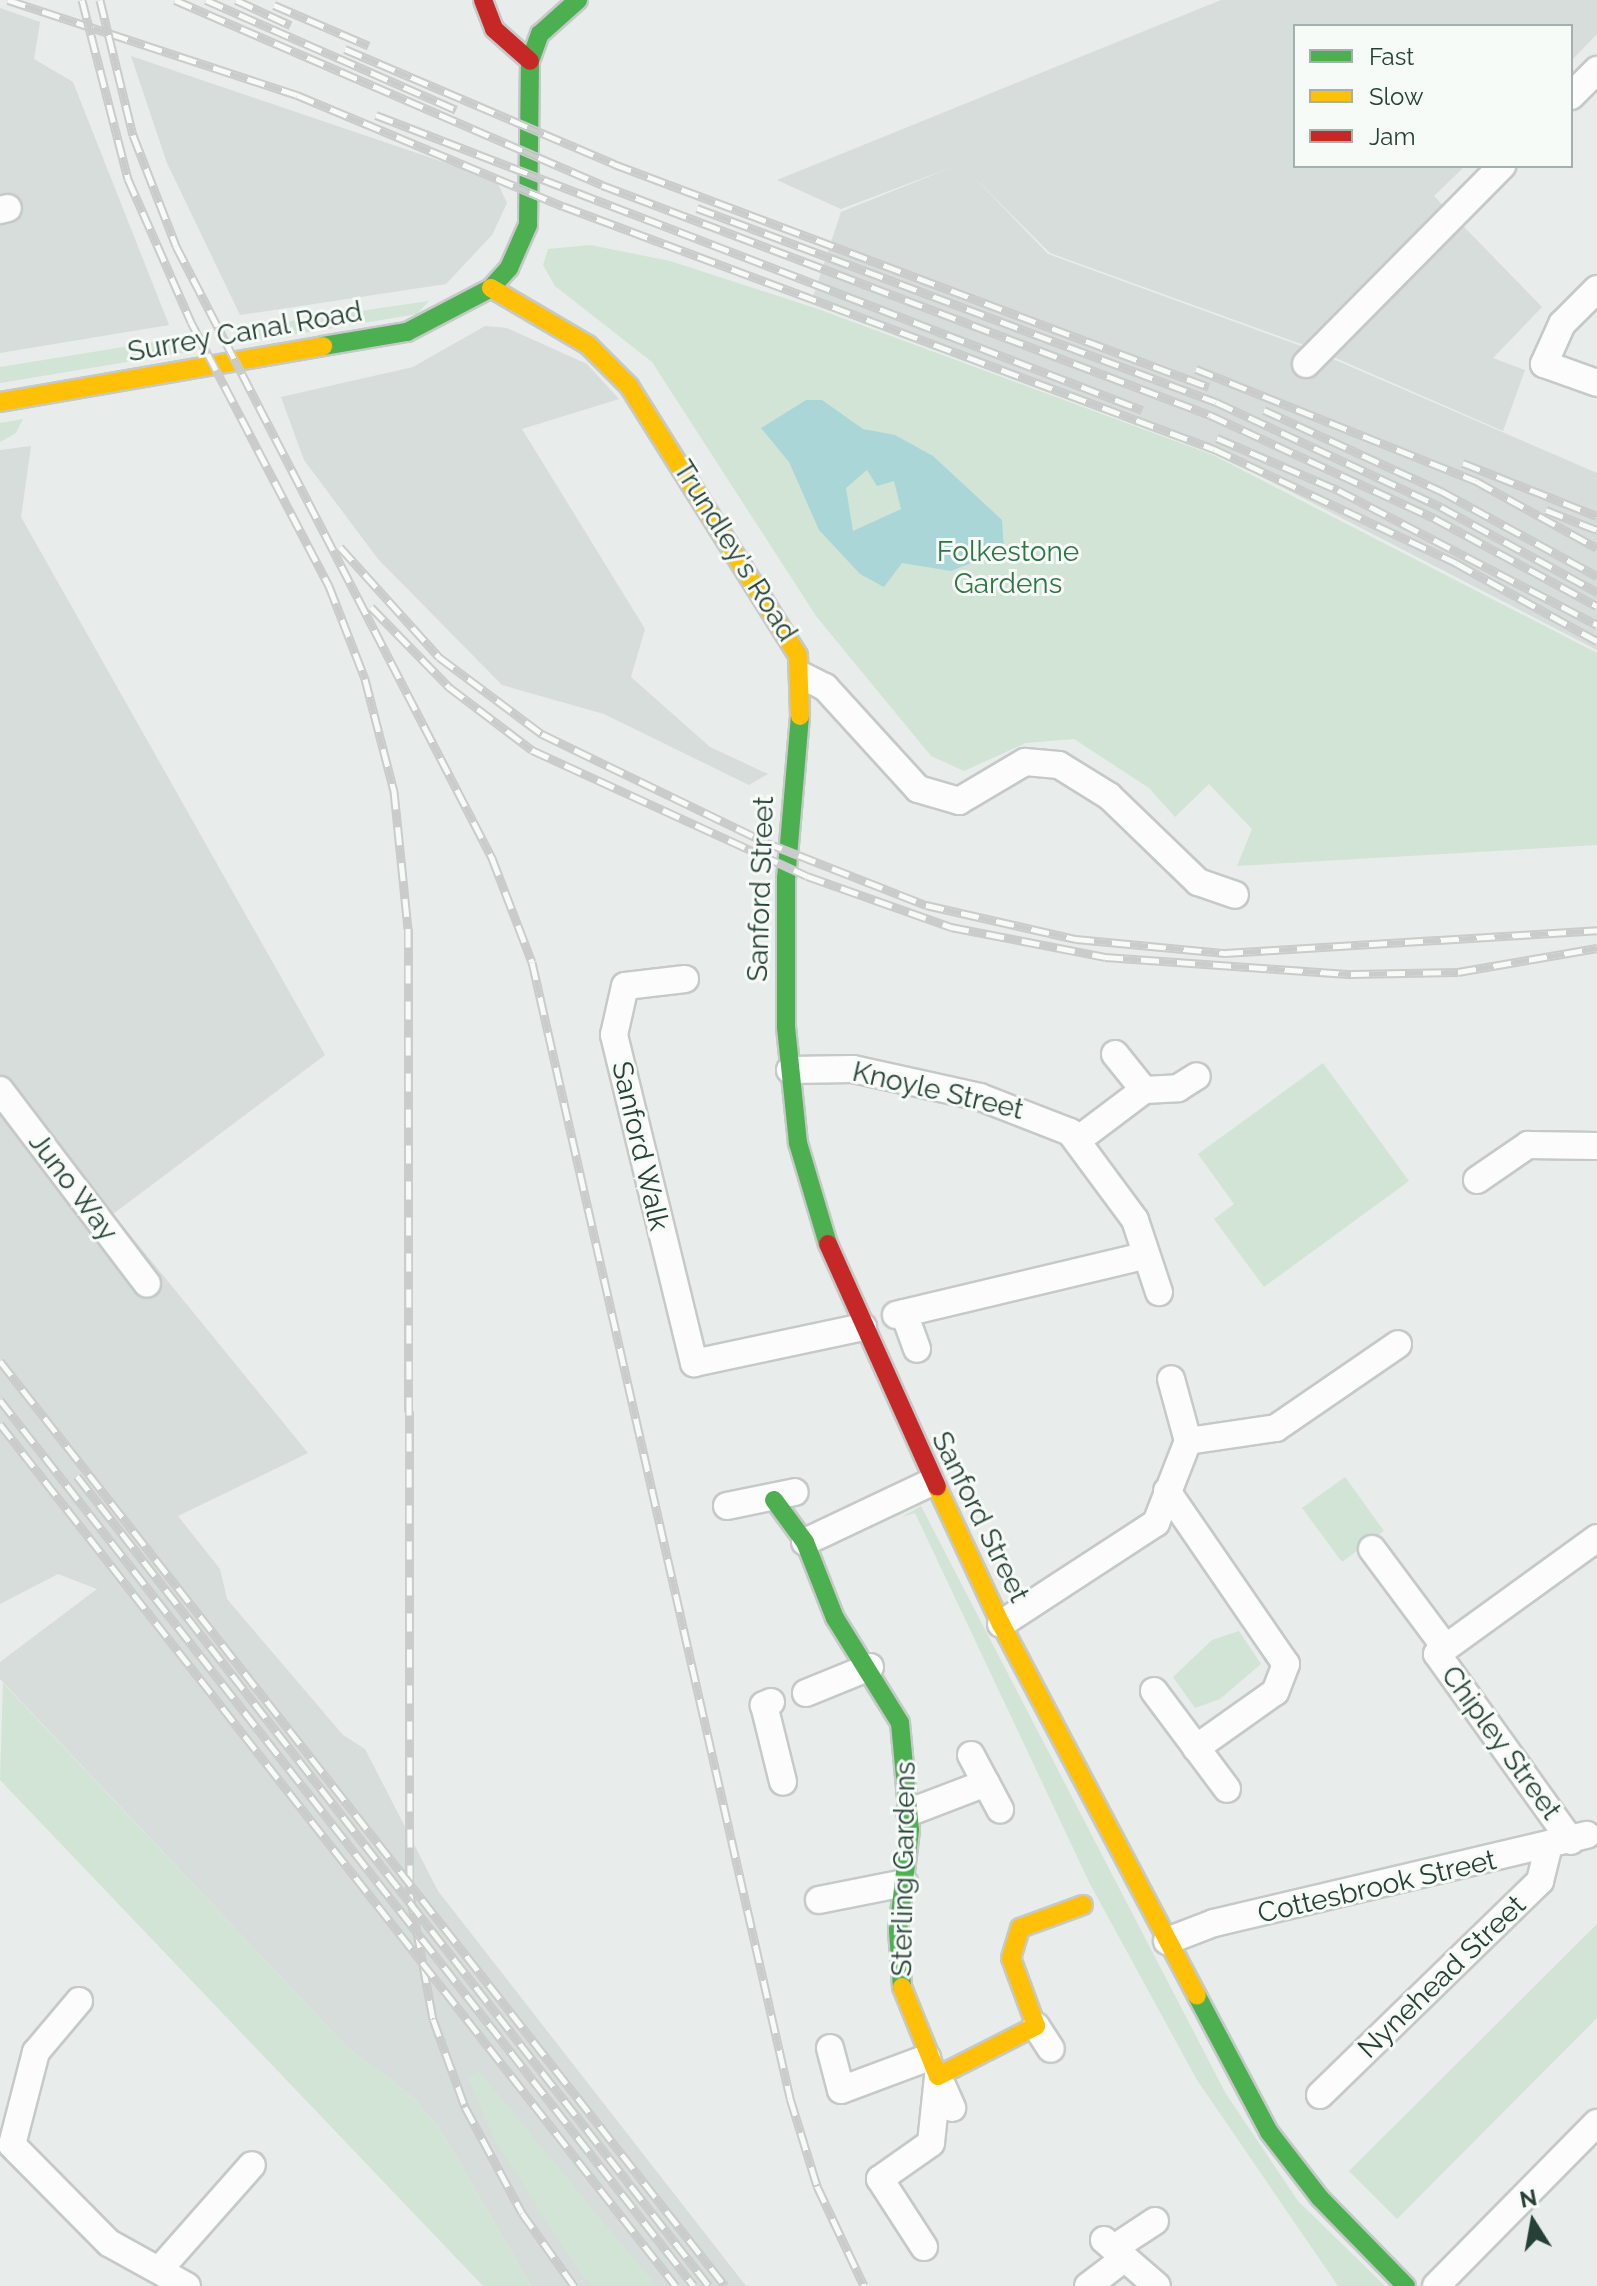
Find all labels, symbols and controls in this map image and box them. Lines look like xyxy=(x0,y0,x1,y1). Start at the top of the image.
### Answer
legend xyxy=(1293,24,1573,168)
text: Fast xyxy=(1369,42,1414,71)
text: Slow xyxy=(1369,82,1423,111)
text: Jam xyxy=(1369,122,1415,151)
street label: Surrey Canal Road xyxy=(124,295,366,369)
street label: Trundley's Road xyxy=(666,454,804,648)
park label: Folkestone Gardens xyxy=(937,535,1079,601)
street label: Sanford Street xyxy=(741,796,781,982)
street label: Knoyle Street xyxy=(849,1055,1027,1127)
street label: Sanford Walk xyxy=(604,1058,676,1234)
street label: Juno Way xyxy=(21,1126,125,1248)
street label: Sanford Street xyxy=(924,1426,1036,1608)
street label: Chipley Street xyxy=(1434,1659,1568,1827)
street label: Sterling Gardens xyxy=(885,1761,923,1977)
street label: Cottesbrook Street xyxy=(1254,1843,1500,1931)
street label: Nynehead Street xyxy=(1351,1889,1533,2065)
north arrow xyxy=(1493,2182,1573,2262)
text: N xyxy=(1518,2184,1539,2213)

